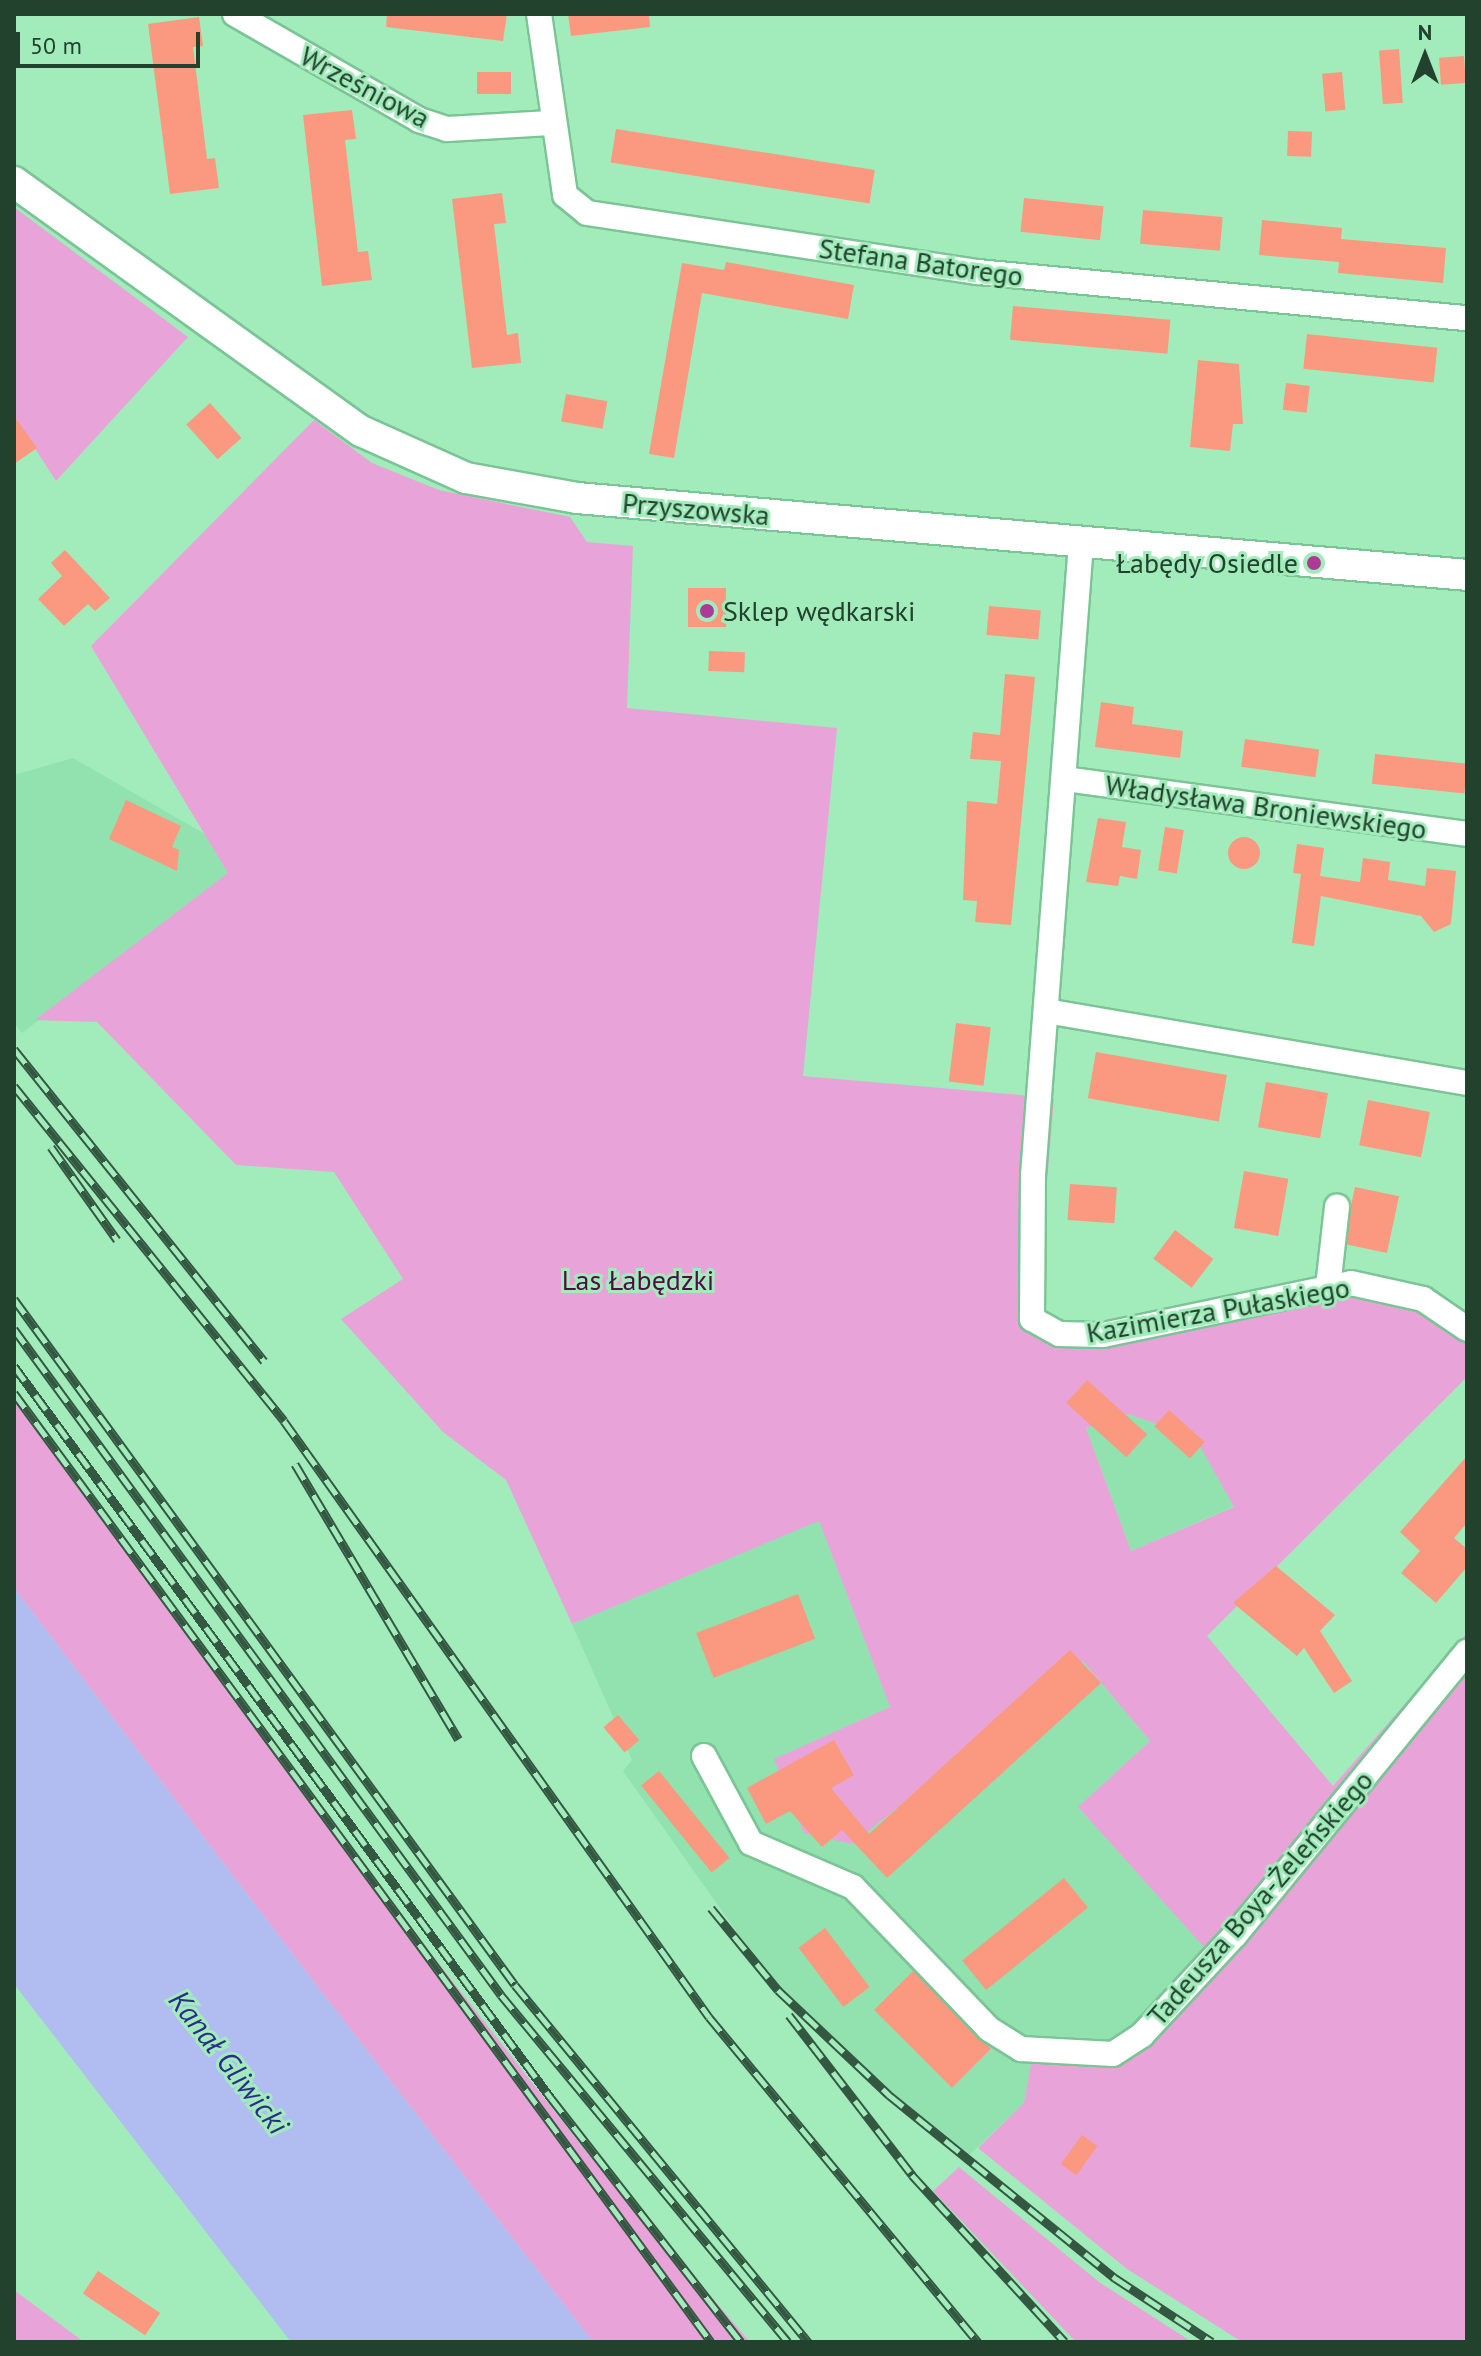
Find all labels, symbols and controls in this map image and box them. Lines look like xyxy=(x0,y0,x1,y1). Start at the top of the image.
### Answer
scale bar xyxy=(20,16,204,66)
north arrow xyxy=(1385,16,1465,96)
text: N xyxy=(1418,18,1432,46)
text: 50 m xyxy=(30,30,82,61)
street label: Wrześniowa xyxy=(295,39,435,135)
street label: Stefana Batorego xyxy=(817,231,1025,293)
street label: Przyszowska xyxy=(621,486,771,532)
place label: Łabędy Osiedle xyxy=(1115,546,1298,580)
marker: Łabędy Osiedle xyxy=(1305,554,1323,572)
place label: Sklep wędkarski xyxy=(723,594,915,628)
marker: Sklep wędkarski xyxy=(698,602,716,620)
street label: Władysława Broniewskiego xyxy=(1103,768,1429,846)
park label: Las Łabędzki xyxy=(562,1263,714,1297)
street label: Kazimierza Pułaskiego xyxy=(1084,1270,1352,1350)
street label: Tadeusza Boya-Żeleńskiego xyxy=(1140,1764,1380,2032)
water label: Kanał Gliwicki xyxy=(162,1983,296,2141)

